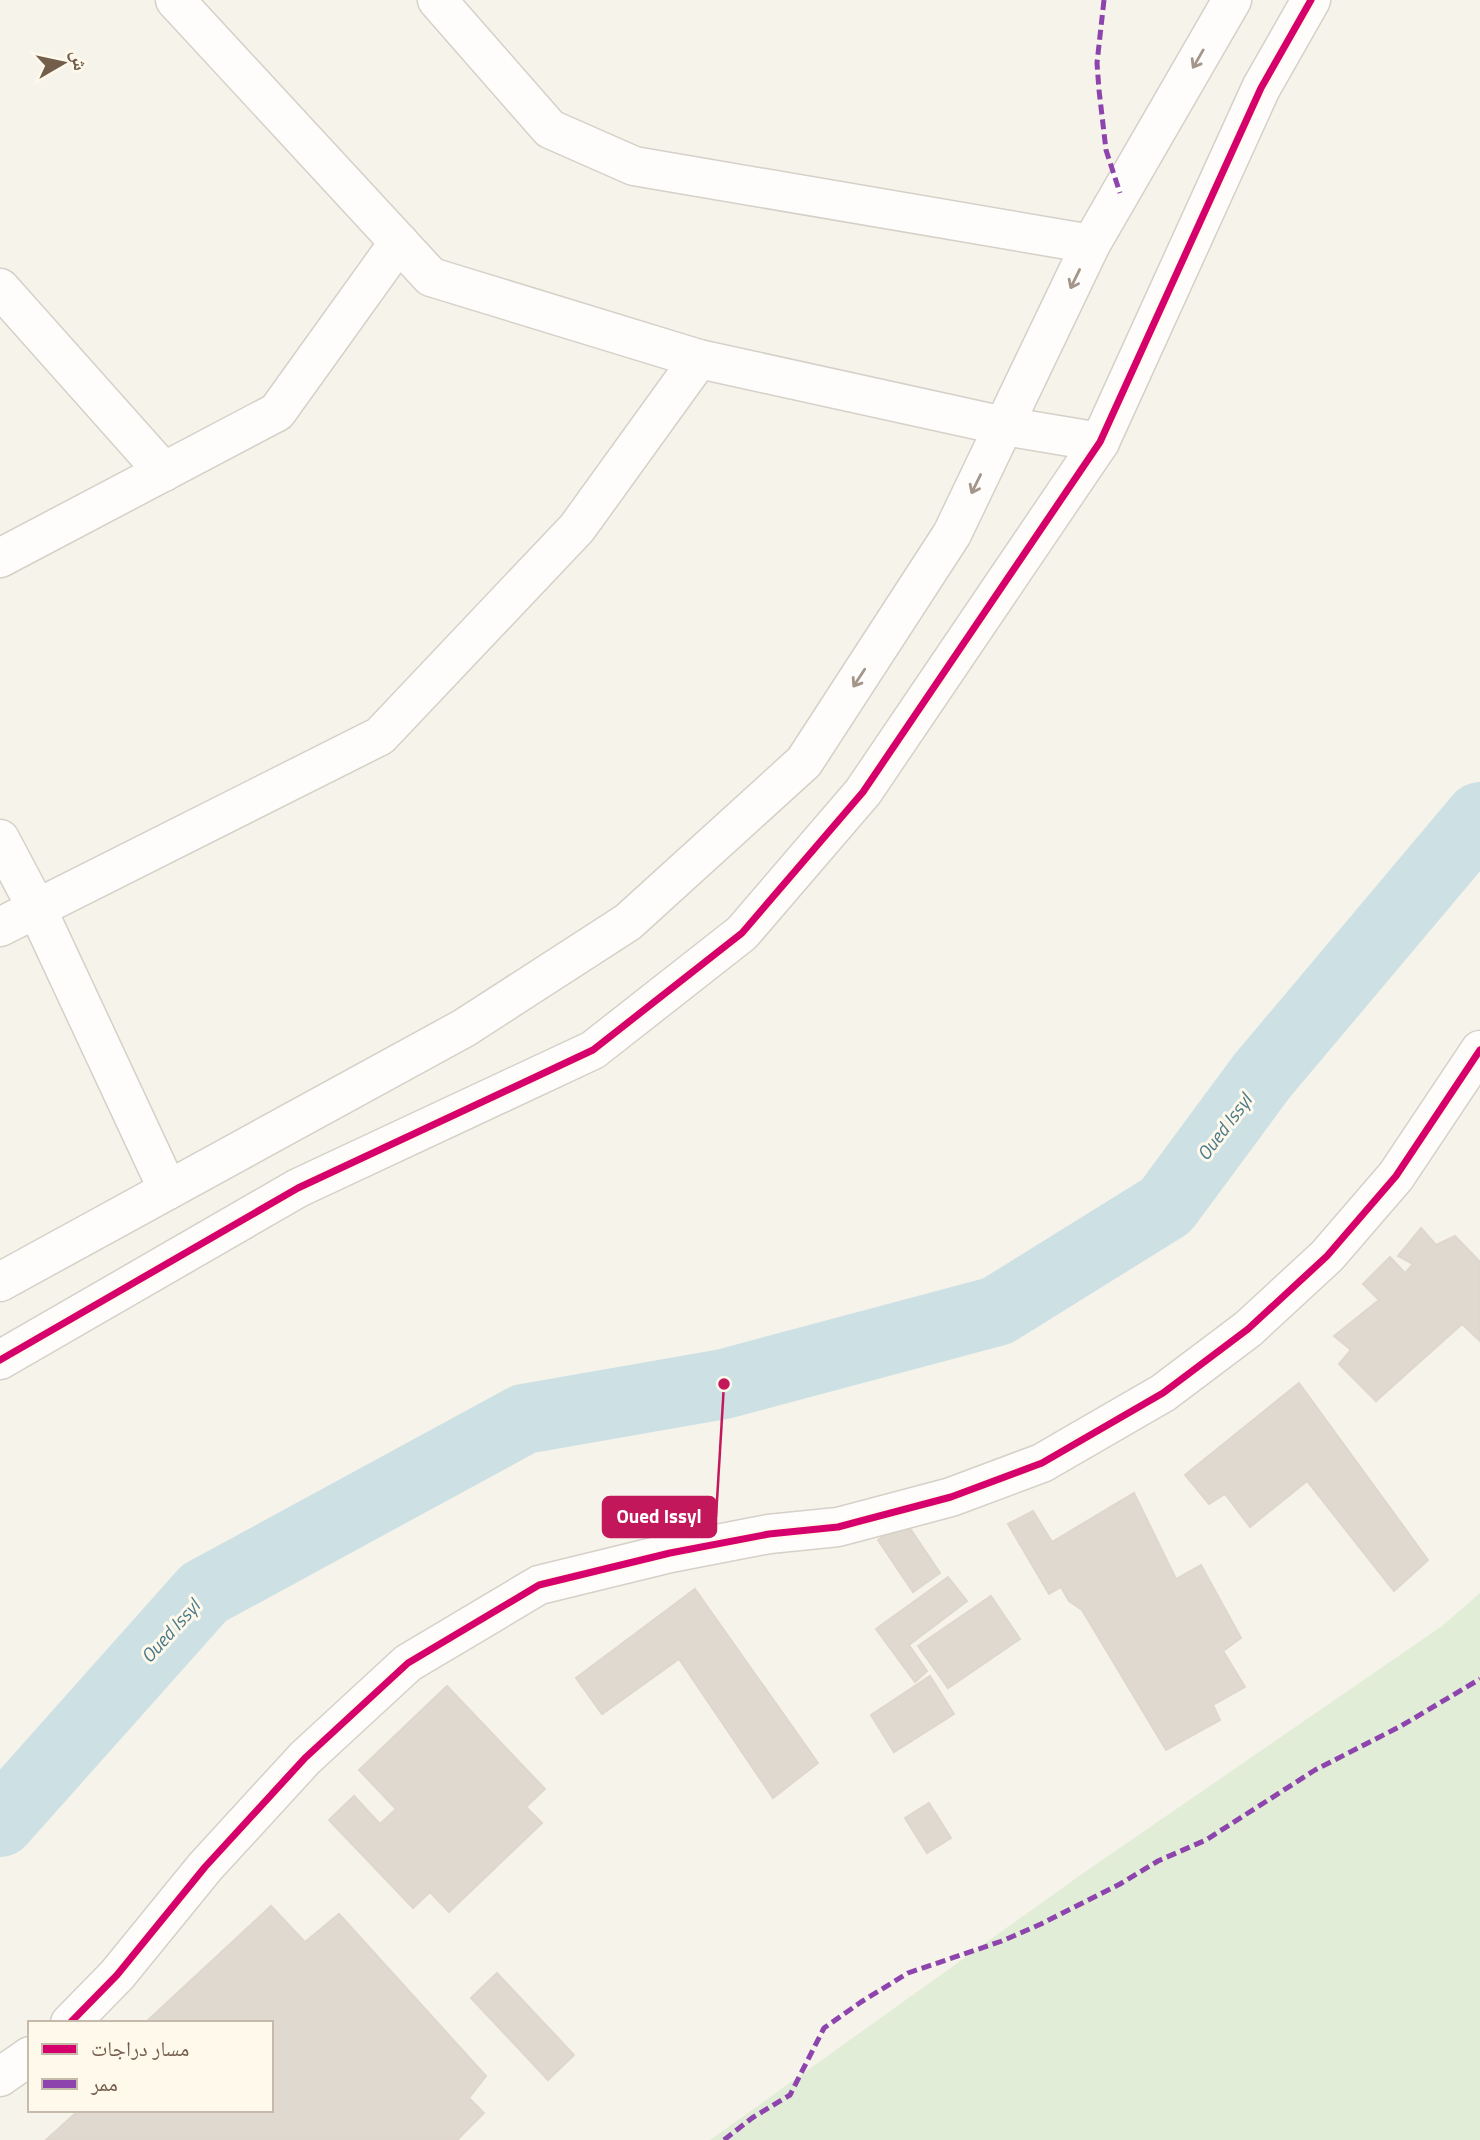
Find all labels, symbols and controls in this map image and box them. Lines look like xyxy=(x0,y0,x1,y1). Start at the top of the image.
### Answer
north arrow xyxy=(28,28,98,98)
text: ش xyxy=(64,48,96,72)
one-way arrow xyxy=(1191,48,1204,69)
one-way arrow xyxy=(1067,268,1081,289)
one-way arrow xyxy=(969,473,982,494)
one-way arrow xyxy=(851,668,866,687)
water label: Oued Issyl xyxy=(1189,1086,1260,1166)
callout: Oued Issyl xyxy=(603,1497,716,1537)
text: Oued Issyl xyxy=(616,1501,702,1530)
water label: Oued Issyl xyxy=(133,1591,207,1669)
legend xyxy=(28,2021,273,2112)
text: مسار دراجات xyxy=(91,2032,189,2064)
text: ممر xyxy=(90,2067,118,2099)

